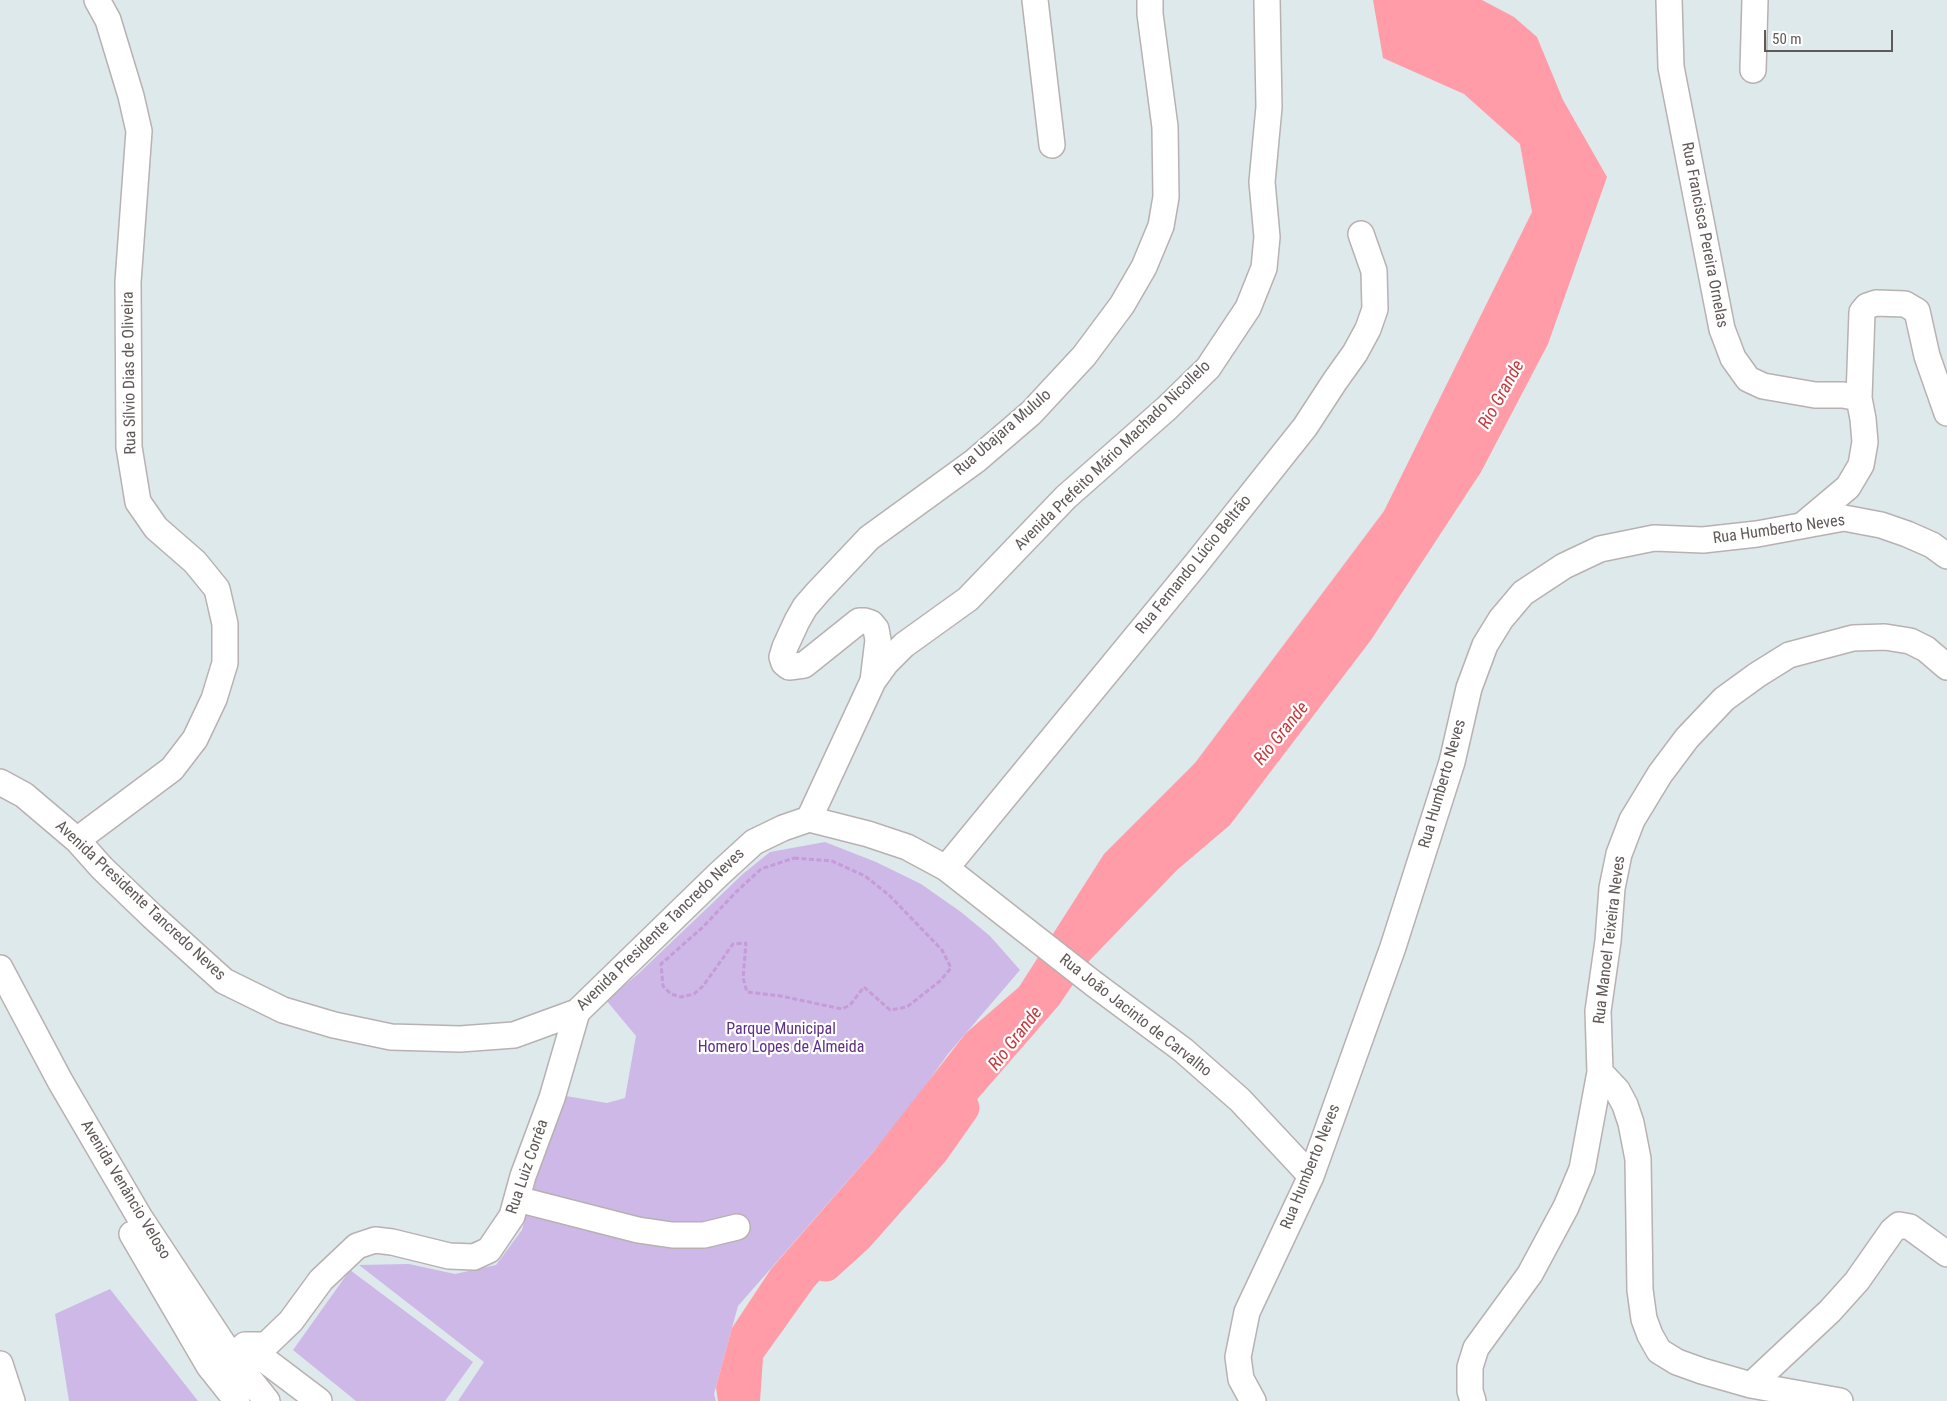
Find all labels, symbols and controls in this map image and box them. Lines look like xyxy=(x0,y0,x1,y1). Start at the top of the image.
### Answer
scale bar xyxy=(1767,20,1896,52)
text: 50 m xyxy=(1772,30,1802,48)
street label: Rua Francisca Pereira Ornelas xyxy=(1677,141,1731,329)
street label: Rua Sílvio Dias de Oliveira xyxy=(119,291,141,455)
street label: Avenida Prefeito Mário Machado Nicollelo xyxy=(1011,357,1215,555)
water label: Rio Grande xyxy=(1474,357,1530,433)
street label: Rua Ubajara Mululo xyxy=(951,386,1055,480)
street label: Rua Fernando Lúcio Beltrão xyxy=(1132,492,1256,638)
street label: Rua Humberto Neves xyxy=(1712,511,1846,549)
water label: Rio Grande xyxy=(1250,698,1314,770)
street label: Rua Humberto Neves xyxy=(1415,717,1471,851)
street label: Avenida Presidente Tancredo Neves xyxy=(51,817,229,985)
street label: Avenida Presidente Tancredo Neves xyxy=(573,845,749,1015)
street label: Rua Manoel Teixeira Neves xyxy=(1590,855,1630,1025)
street label: Rua João Jacinto de Carvalho xyxy=(1055,951,1215,1081)
water label: Rio Grande xyxy=(984,1003,1048,1075)
park label: Parque Municipal Homero Lopes de Almeida xyxy=(698,1020,864,1058)
street label: Rua Humberto Neves xyxy=(1277,1102,1345,1232)
street label: Avenida Venâncio Veloso xyxy=(76,1117,174,1263)
street label: Rua Luiz Corrêa xyxy=(503,1117,553,1217)

